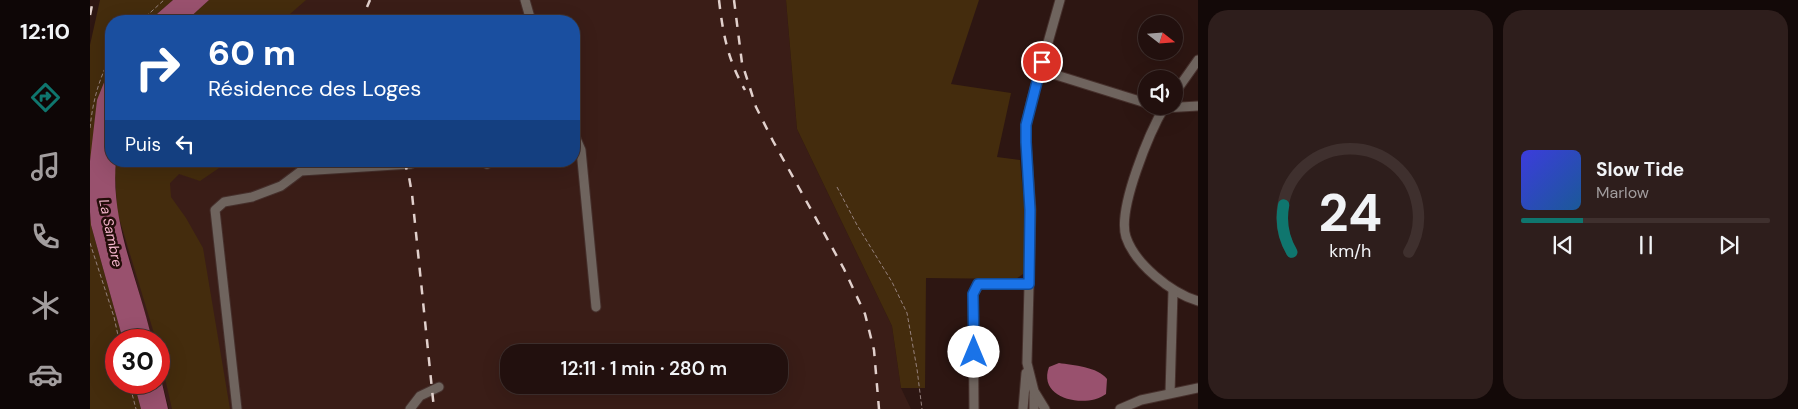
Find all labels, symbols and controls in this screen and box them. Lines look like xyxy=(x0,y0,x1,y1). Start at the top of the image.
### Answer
north arrow xyxy=(1138,15,1182,60)
map controls xyxy=(1138,15,1183,115)
text: 12:10 xyxy=(20,17,70,46)
text: 60 m xyxy=(208,30,296,76)
icon: right xyxy=(125,35,190,100)
pin xyxy=(1021,41,1063,83)
icon: arrive xyxy=(1028,48,1056,76)
button: sound xyxy=(1138,70,1183,115)
text: Résidence des Loges xyxy=(208,74,421,103)
icon: directions xyxy=(28,80,63,115)
icon: left xyxy=(171,130,199,158)
text: Puis xyxy=(125,132,161,157)
icon: music xyxy=(28,149,63,184)
text: Slow Tide xyxy=(1596,157,1684,182)
text: 24 xyxy=(1319,179,1382,247)
text: Marlow xyxy=(1596,182,1649,203)
water label: La Sambre xyxy=(95,197,127,269)
icon: phone xyxy=(28,219,63,254)
icon: previous xyxy=(1549,231,1577,259)
icon: pause xyxy=(1632,231,1660,259)
icon: next xyxy=(1715,231,1743,259)
text: km/h xyxy=(1329,239,1372,263)
icon: climate xyxy=(28,288,63,323)
position arrow xyxy=(947,325,999,377)
speed limit sign: 30 xyxy=(105,329,170,394)
text: 12:11 · 1 min · 280 m xyxy=(561,356,727,381)
icon: car xyxy=(28,357,63,392)

